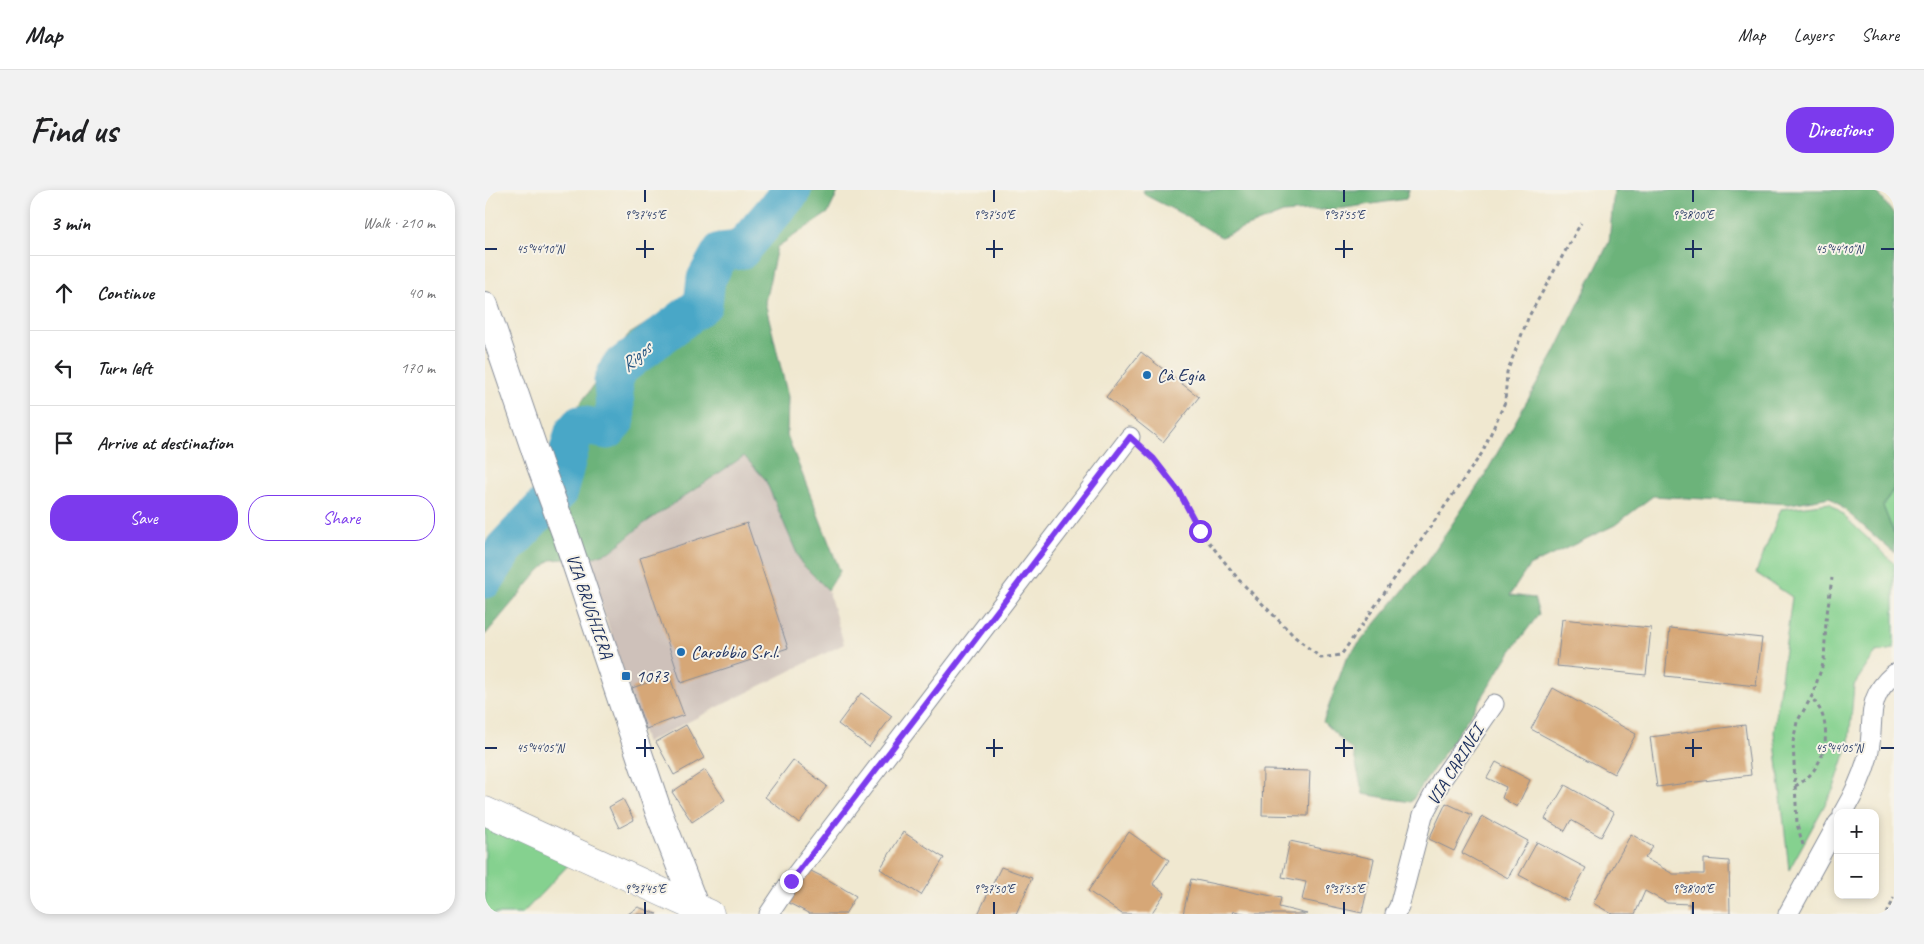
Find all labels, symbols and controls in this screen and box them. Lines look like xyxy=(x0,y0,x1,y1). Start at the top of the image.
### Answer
text: Map xyxy=(25,20,62,50)
text: Map xyxy=(1738,24,1766,46)
text: Layers xyxy=(1794,24,1833,46)
text: Share xyxy=(1861,24,1899,46)
button: Directions xyxy=(1786,107,1894,153)
text: Find us xyxy=(30,108,117,153)
text: 9°37'45"E xyxy=(625,207,667,223)
text: 9°37'50"E xyxy=(974,207,1016,223)
text: 9°37'55"E xyxy=(1324,207,1366,223)
text: 9°38'00"E xyxy=(1673,207,1715,223)
text: 3 min xyxy=(50,210,90,236)
text: Walk · 210 m xyxy=(363,213,435,233)
text: 45°44'10"N xyxy=(516,241,565,257)
text: 45°44'10"N xyxy=(1815,241,1864,257)
icon: ahead xyxy=(50,279,78,307)
text: Continue xyxy=(97,281,154,305)
text: 40 m xyxy=(408,283,435,303)
water label: Rigos xyxy=(615,335,659,377)
icon: left xyxy=(50,354,78,382)
text: Turn left xyxy=(97,356,152,380)
text: 170 m xyxy=(401,358,435,378)
place label: Cà Egia xyxy=(1157,364,1206,386)
marker: Cà Egia xyxy=(1141,369,1153,381)
icon: arrive xyxy=(50,429,78,457)
text: Arrive at destination xyxy=(97,431,233,455)
button: Save xyxy=(50,495,238,541)
button: Share xyxy=(248,495,435,541)
route start xyxy=(1189,520,1212,543)
street label: VIA BRUGHIERA xyxy=(562,551,619,662)
place label: Carobbio S.r.l. xyxy=(691,641,779,663)
marker: Carobbio S.r.l. xyxy=(675,646,687,658)
place label: 1073 xyxy=(636,665,670,687)
marker: 1073 xyxy=(620,670,632,682)
street label: VIA CARINEI xyxy=(1422,718,1490,809)
text: 45°44'05"N xyxy=(516,740,565,756)
text: 45°44'05"N xyxy=(1815,740,1864,756)
map controls xyxy=(1834,809,1879,899)
button: + xyxy=(1834,809,1879,854)
button: − xyxy=(1834,854,1879,899)
route end xyxy=(780,870,803,893)
text: 9°37'45"E xyxy=(625,881,667,897)
text: 9°37'50"E xyxy=(974,881,1016,897)
text: 9°37'55"E xyxy=(1324,881,1366,897)
text: 9°38'00"E xyxy=(1673,881,1715,897)

